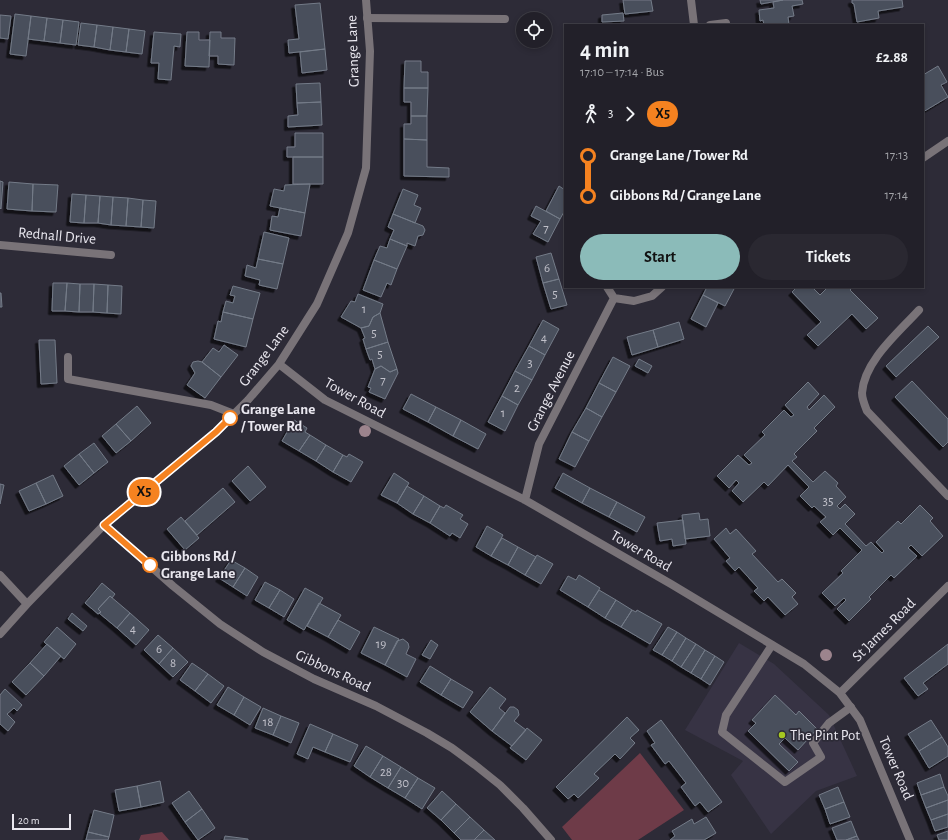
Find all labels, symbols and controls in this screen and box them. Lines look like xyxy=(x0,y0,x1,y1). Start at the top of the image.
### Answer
map controls xyxy=(516,12,552,48)
button: locate xyxy=(516,12,552,48)
street label: Grange Lane xyxy=(344,15,362,87)
text: 4 min xyxy=(580,39,630,61)
text: £2.88 xyxy=(876,50,908,65)
text: 17:10 – 17:14 · Bus xyxy=(580,66,664,79)
icon: walk xyxy=(580,103,602,125)
icon: forward xyxy=(619,103,641,125)
text: 3 xyxy=(608,107,613,120)
text: X5 xyxy=(655,107,670,121)
text: Grange Lane / Tower Rd xyxy=(610,148,748,163)
text: 17:13 xyxy=(885,149,908,162)
text: Gibbons Rd / Grange Lane xyxy=(610,188,761,203)
text: 17:14 xyxy=(884,189,908,202)
house number: 7 xyxy=(543,222,549,235)
street label: Rednall Drive xyxy=(17,225,97,247)
button: Start xyxy=(580,234,740,280)
button: Tickets xyxy=(748,234,908,280)
house number: 6 xyxy=(544,262,550,275)
house number: 5 xyxy=(552,288,558,301)
house number: 1 xyxy=(362,303,366,316)
street label: Grange Lane xyxy=(236,323,292,389)
house number: 5 xyxy=(371,327,377,340)
house number: 4 xyxy=(541,332,547,345)
house number: 5 xyxy=(377,348,383,361)
street label: Grange Avenue xyxy=(524,348,578,434)
house number: 3 xyxy=(527,357,533,370)
house number: 7 xyxy=(380,374,386,387)
street label: Tower Road xyxy=(322,375,388,421)
house number: 2 xyxy=(514,382,520,395)
place label: Grange Lane / Tower Rd xyxy=(240,402,315,434)
house number: 1 xyxy=(501,407,505,420)
marker: Grange Lane / Tower Rd xyxy=(222,410,238,426)
line badge: X5 xyxy=(126,479,162,505)
text: X5 xyxy=(137,485,151,499)
house number: 35 xyxy=(823,495,833,508)
street label: Tower Road xyxy=(608,528,674,574)
place label: Gibbons Rd / Grange Lane xyxy=(161,549,236,581)
marker: Gibbons Rd / Grange Lane xyxy=(142,557,158,573)
street label: St James Road xyxy=(850,595,919,664)
house number: 4 xyxy=(130,623,136,636)
house number: 19 xyxy=(376,638,386,651)
house number: 6 xyxy=(156,643,162,656)
street label: Gibbons Road xyxy=(293,647,373,695)
house number: 8 xyxy=(170,657,176,670)
house number: 18 xyxy=(263,716,273,729)
place label: The Pint Pot xyxy=(790,728,860,743)
marker: The Pint Pot xyxy=(777,730,787,740)
street label: Tower Road xyxy=(876,734,916,802)
house number: 28 xyxy=(380,766,392,779)
house number: 30 xyxy=(397,777,409,790)
scale bar xyxy=(12,812,71,831)
text: 20 m xyxy=(18,815,39,826)

